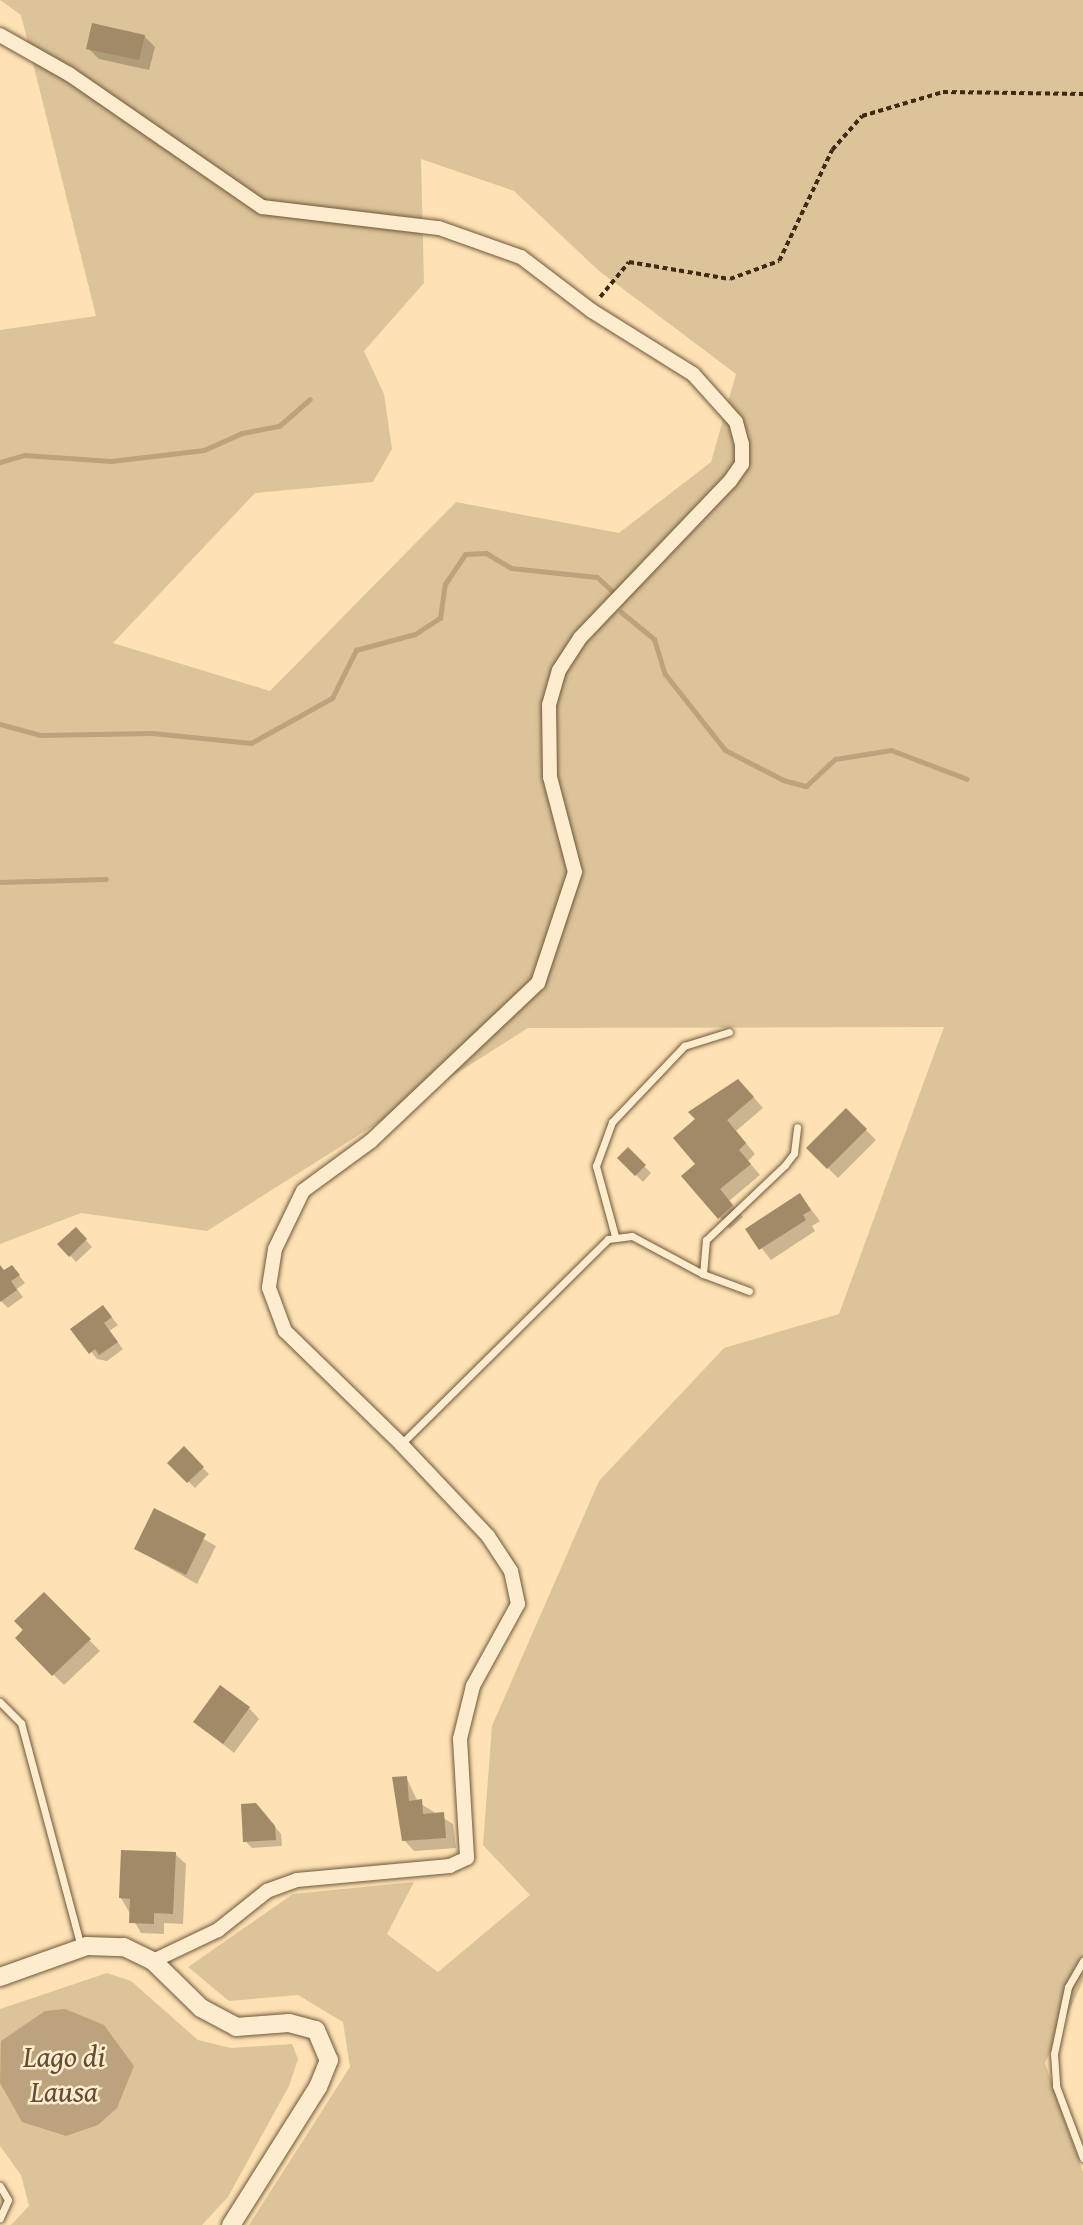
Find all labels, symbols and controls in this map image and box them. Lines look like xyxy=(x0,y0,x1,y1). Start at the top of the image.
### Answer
water label: Lago di Lausa xyxy=(23,2038,105,2108)

